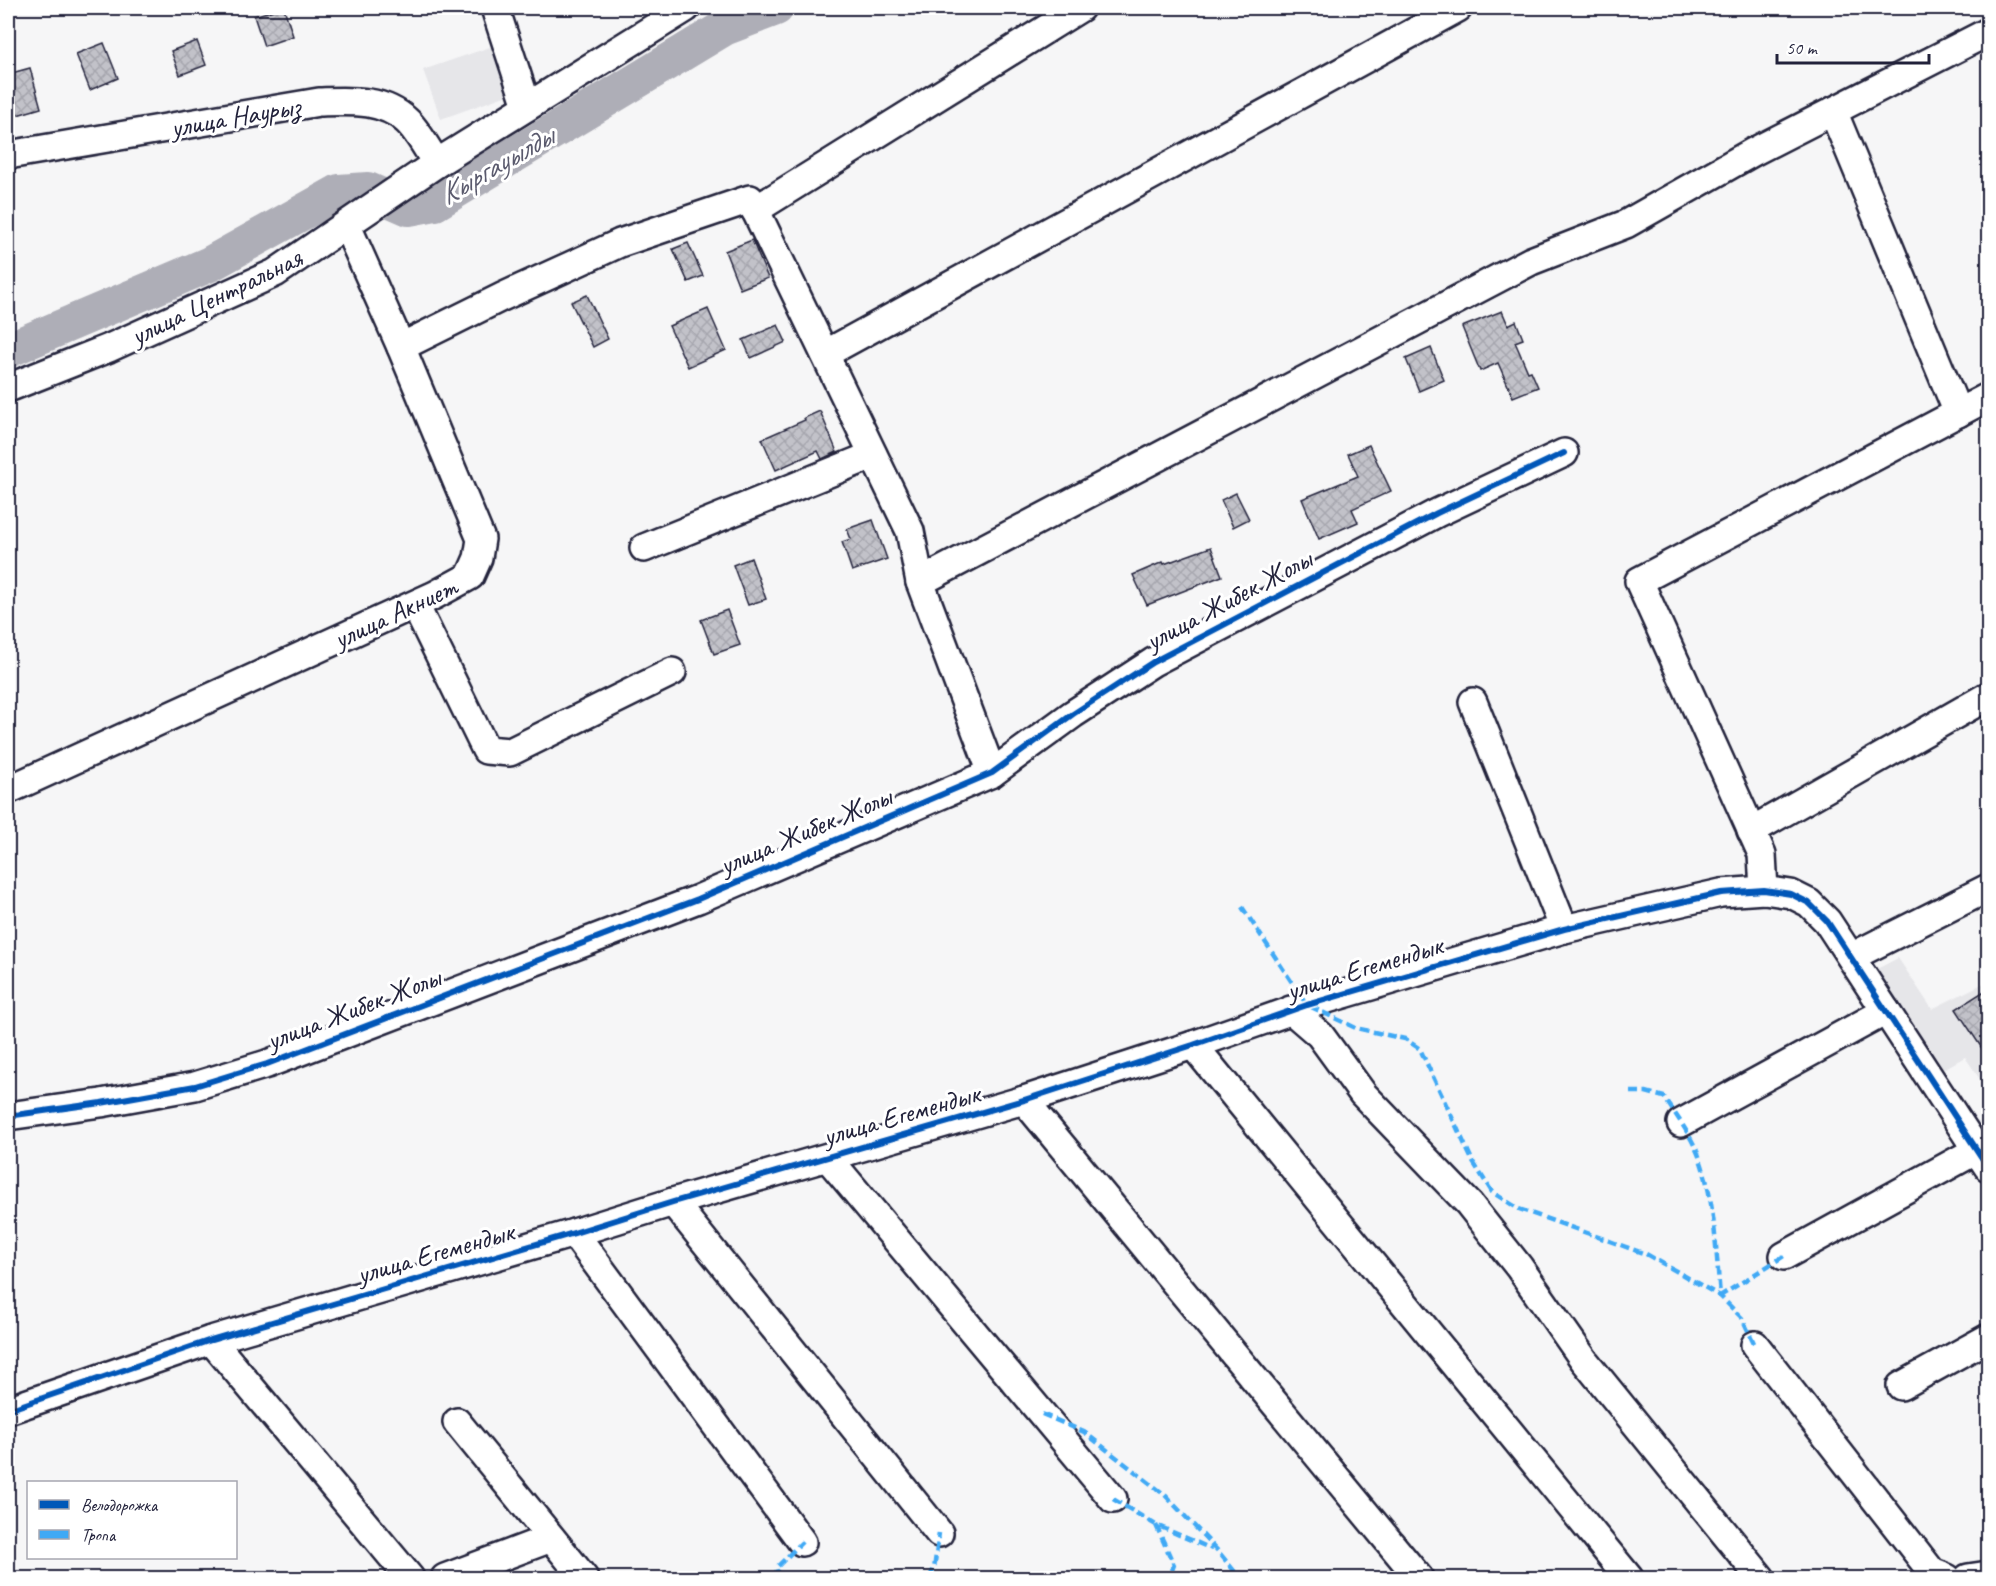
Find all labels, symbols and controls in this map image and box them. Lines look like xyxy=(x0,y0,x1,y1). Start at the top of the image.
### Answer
scale bar xyxy=(1777,27,1928,65)
text: 50 m xyxy=(1786,37,1819,59)
street label: улица Наурыз xyxy=(166,88,305,146)
water label: Кыргауылды xyxy=(432,115,564,213)
street label: улица Центральная xyxy=(123,239,308,354)
street label: улица Жибек Жолы xyxy=(1137,540,1319,659)
street label: улица Акниет xyxy=(326,568,464,657)
street label: улица Жибек Жолы xyxy=(712,778,899,883)
street label: улица Егемендык xyxy=(1280,926,1449,1008)
street label: улица Жибек Жолы xyxy=(259,958,447,1058)
street label: улица Егемендык xyxy=(817,1075,986,1154)
street label: улица Егемендык xyxy=(351,1213,520,1292)
legend xyxy=(27,1481,237,1559)
text: Велодорожка xyxy=(81,1494,159,1516)
text: Тропа xyxy=(81,1524,117,1546)

